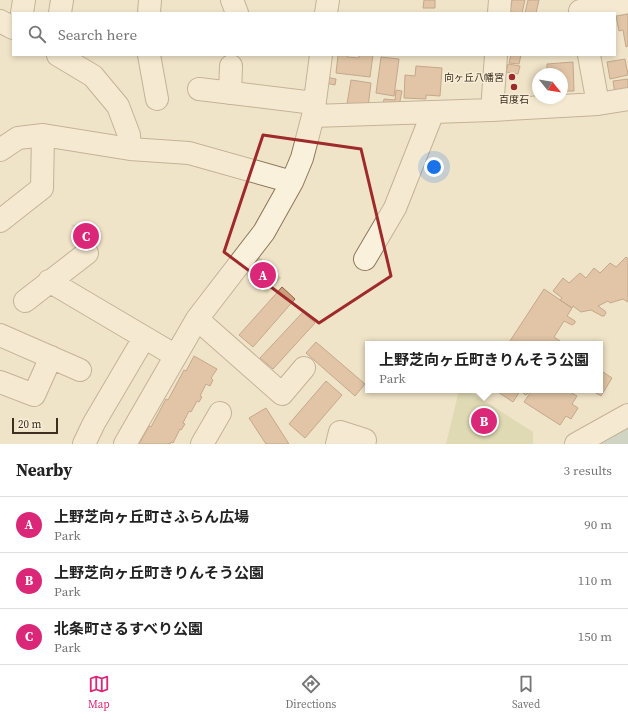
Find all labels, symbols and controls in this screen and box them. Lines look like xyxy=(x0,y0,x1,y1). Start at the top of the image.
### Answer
search box xyxy=(12,12,616,56)
icon: search xyxy=(26,23,48,45)
text: Search here xyxy=(58,24,137,45)
north arrow xyxy=(532,68,568,104)
place label: 向ヶ丘八幡宮 xyxy=(444,71,504,84)
marker: 向ヶ丘八幡宮 xyxy=(507,72,517,82)
marker: 百度石 xyxy=(509,82,519,92)
place label: 百度石 xyxy=(499,93,529,106)
your location xyxy=(424,157,444,177)
pin: C xyxy=(73,221,99,251)
pin: A xyxy=(250,260,276,290)
popup xyxy=(365,341,603,393)
text: 上野芝向ヶ丘町きりんそう公園 xyxy=(379,349,589,370)
text: Park xyxy=(379,370,406,387)
pin: B xyxy=(471,406,497,436)
scale bar xyxy=(12,416,58,435)
text: 20 m xyxy=(18,417,41,432)
text: Nearby xyxy=(16,458,72,482)
text: 3 results xyxy=(564,462,612,479)
text: 上野芝向ヶ丘町さふらん広場 xyxy=(54,506,249,527)
text: A xyxy=(25,516,33,533)
text: 90 m xyxy=(584,516,612,533)
text: Park xyxy=(54,527,81,544)
text: 上野芝向ヶ丘町きりんそう公園 xyxy=(54,562,264,583)
text: B xyxy=(25,572,33,589)
text: 110 m xyxy=(578,572,612,589)
text: Park xyxy=(54,583,81,600)
text: 北条町さるすべり公園 xyxy=(54,618,203,639)
text: C xyxy=(25,628,33,645)
text: 150 m xyxy=(578,628,612,645)
text: Park xyxy=(54,639,81,656)
tab: Map xyxy=(88,673,110,712)
tab: Directions xyxy=(285,673,336,712)
tab: Saved xyxy=(512,673,540,712)

